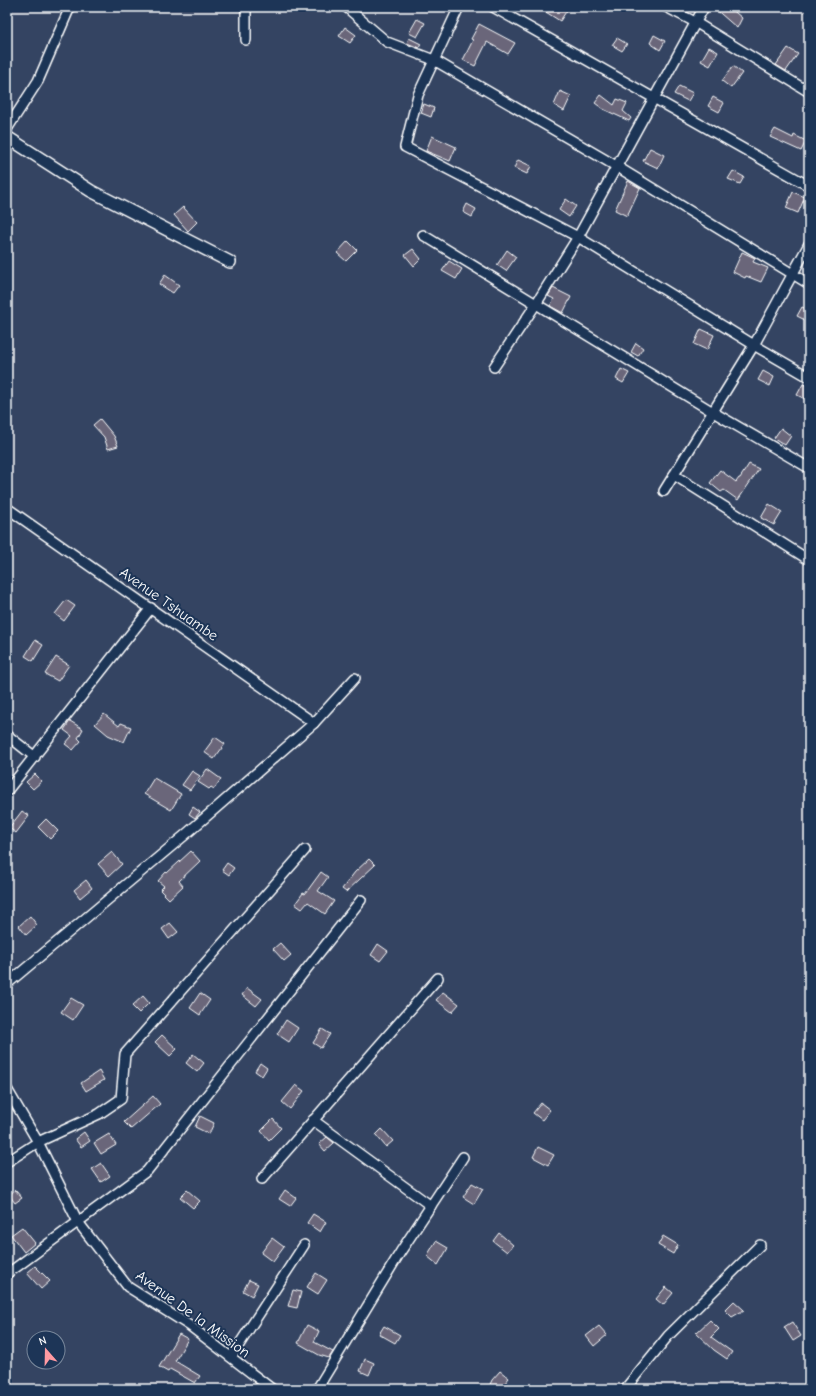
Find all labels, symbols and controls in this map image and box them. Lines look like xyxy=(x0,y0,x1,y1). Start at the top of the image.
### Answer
street label: Avenue Tshuambe xyxy=(116,563,222,645)
street label: Avenue De la Mission xyxy=(132,1267,254,1361)
north arrow xyxy=(26,1330,66,1370)
text: N xyxy=(37,1334,48,1348)

